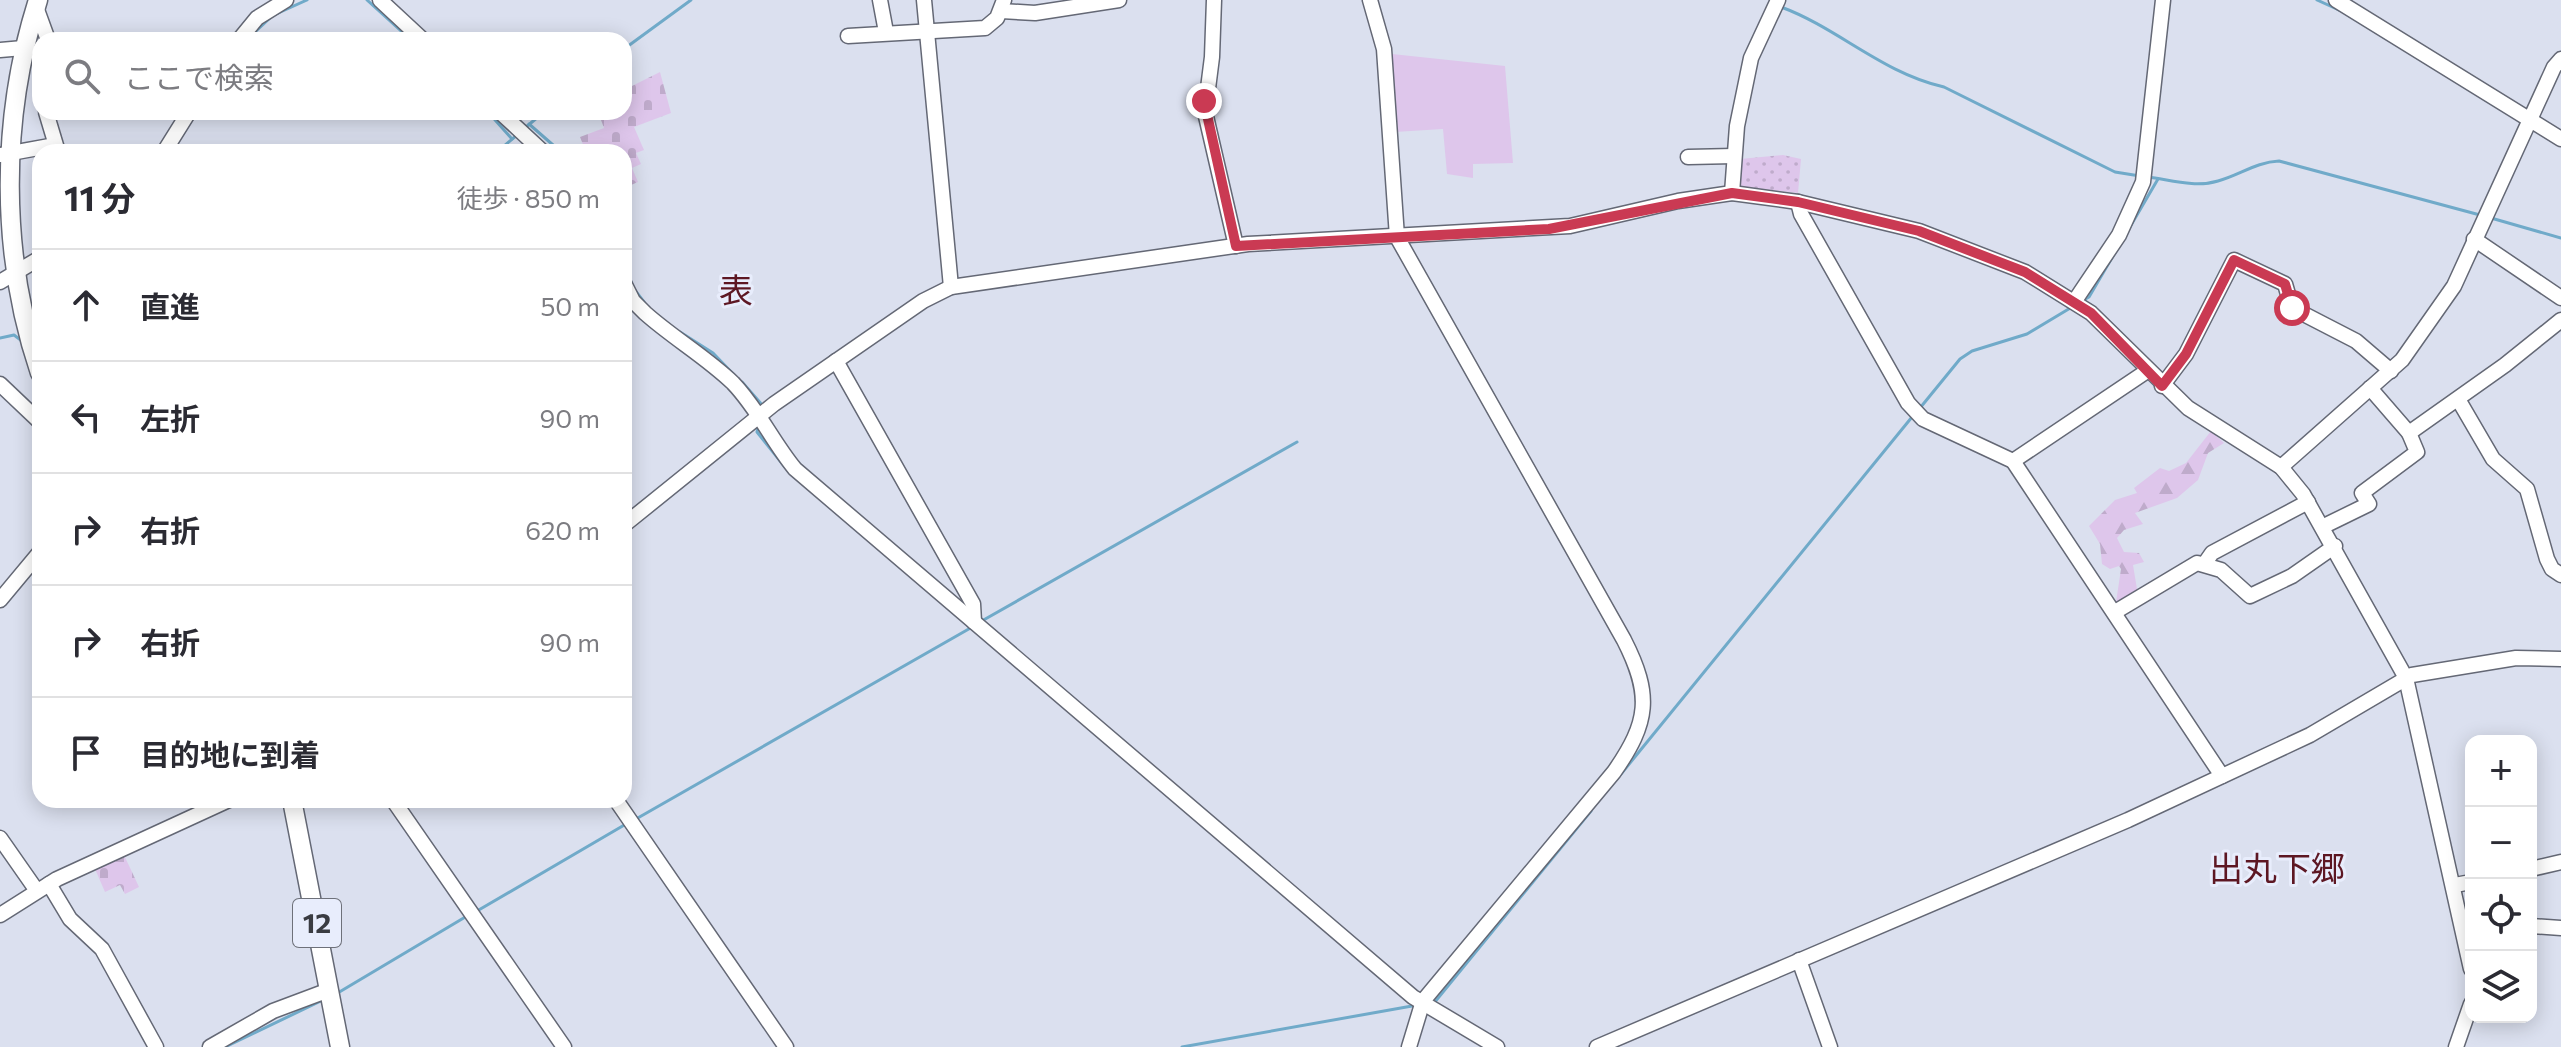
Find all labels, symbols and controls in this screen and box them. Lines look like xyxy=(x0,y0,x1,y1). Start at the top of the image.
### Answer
search box xyxy=(32,32,632,120)
icon: search xyxy=(60,54,104,98)
text: ここで検索 xyxy=(124,58,274,95)
route end xyxy=(1186,83,1222,119)
text: 11 分 xyxy=(64,176,135,218)
text: 徒歩 · 850 m xyxy=(457,182,600,213)
district label: 表 xyxy=(719,268,753,310)
icon: ahead xyxy=(64,283,108,327)
text: 直進 xyxy=(140,287,200,324)
text: 50 m xyxy=(540,290,600,321)
route start xyxy=(2274,290,2310,326)
icon: left xyxy=(64,395,108,439)
text: 左折 xyxy=(140,399,200,436)
text: 90 m xyxy=(540,402,600,433)
icon: right xyxy=(64,507,108,551)
text: 右折 xyxy=(140,511,200,548)
text: 620 m xyxy=(525,514,600,545)
icon: right xyxy=(64,619,108,663)
text: 右折 xyxy=(140,623,200,660)
text: 90 m xyxy=(540,626,600,657)
icon: arrive xyxy=(64,731,108,775)
text: 目的地に到着 xyxy=(140,735,320,772)
map controls xyxy=(2465,735,2537,1023)
button: + xyxy=(2465,735,2537,807)
button: − xyxy=(2465,807,2537,879)
district label: 出丸下郷 xyxy=(2209,846,2345,888)
button: locate xyxy=(2465,879,2537,951)
road number: 12 xyxy=(293,899,341,947)
button: layers xyxy=(2465,951,2537,1023)

